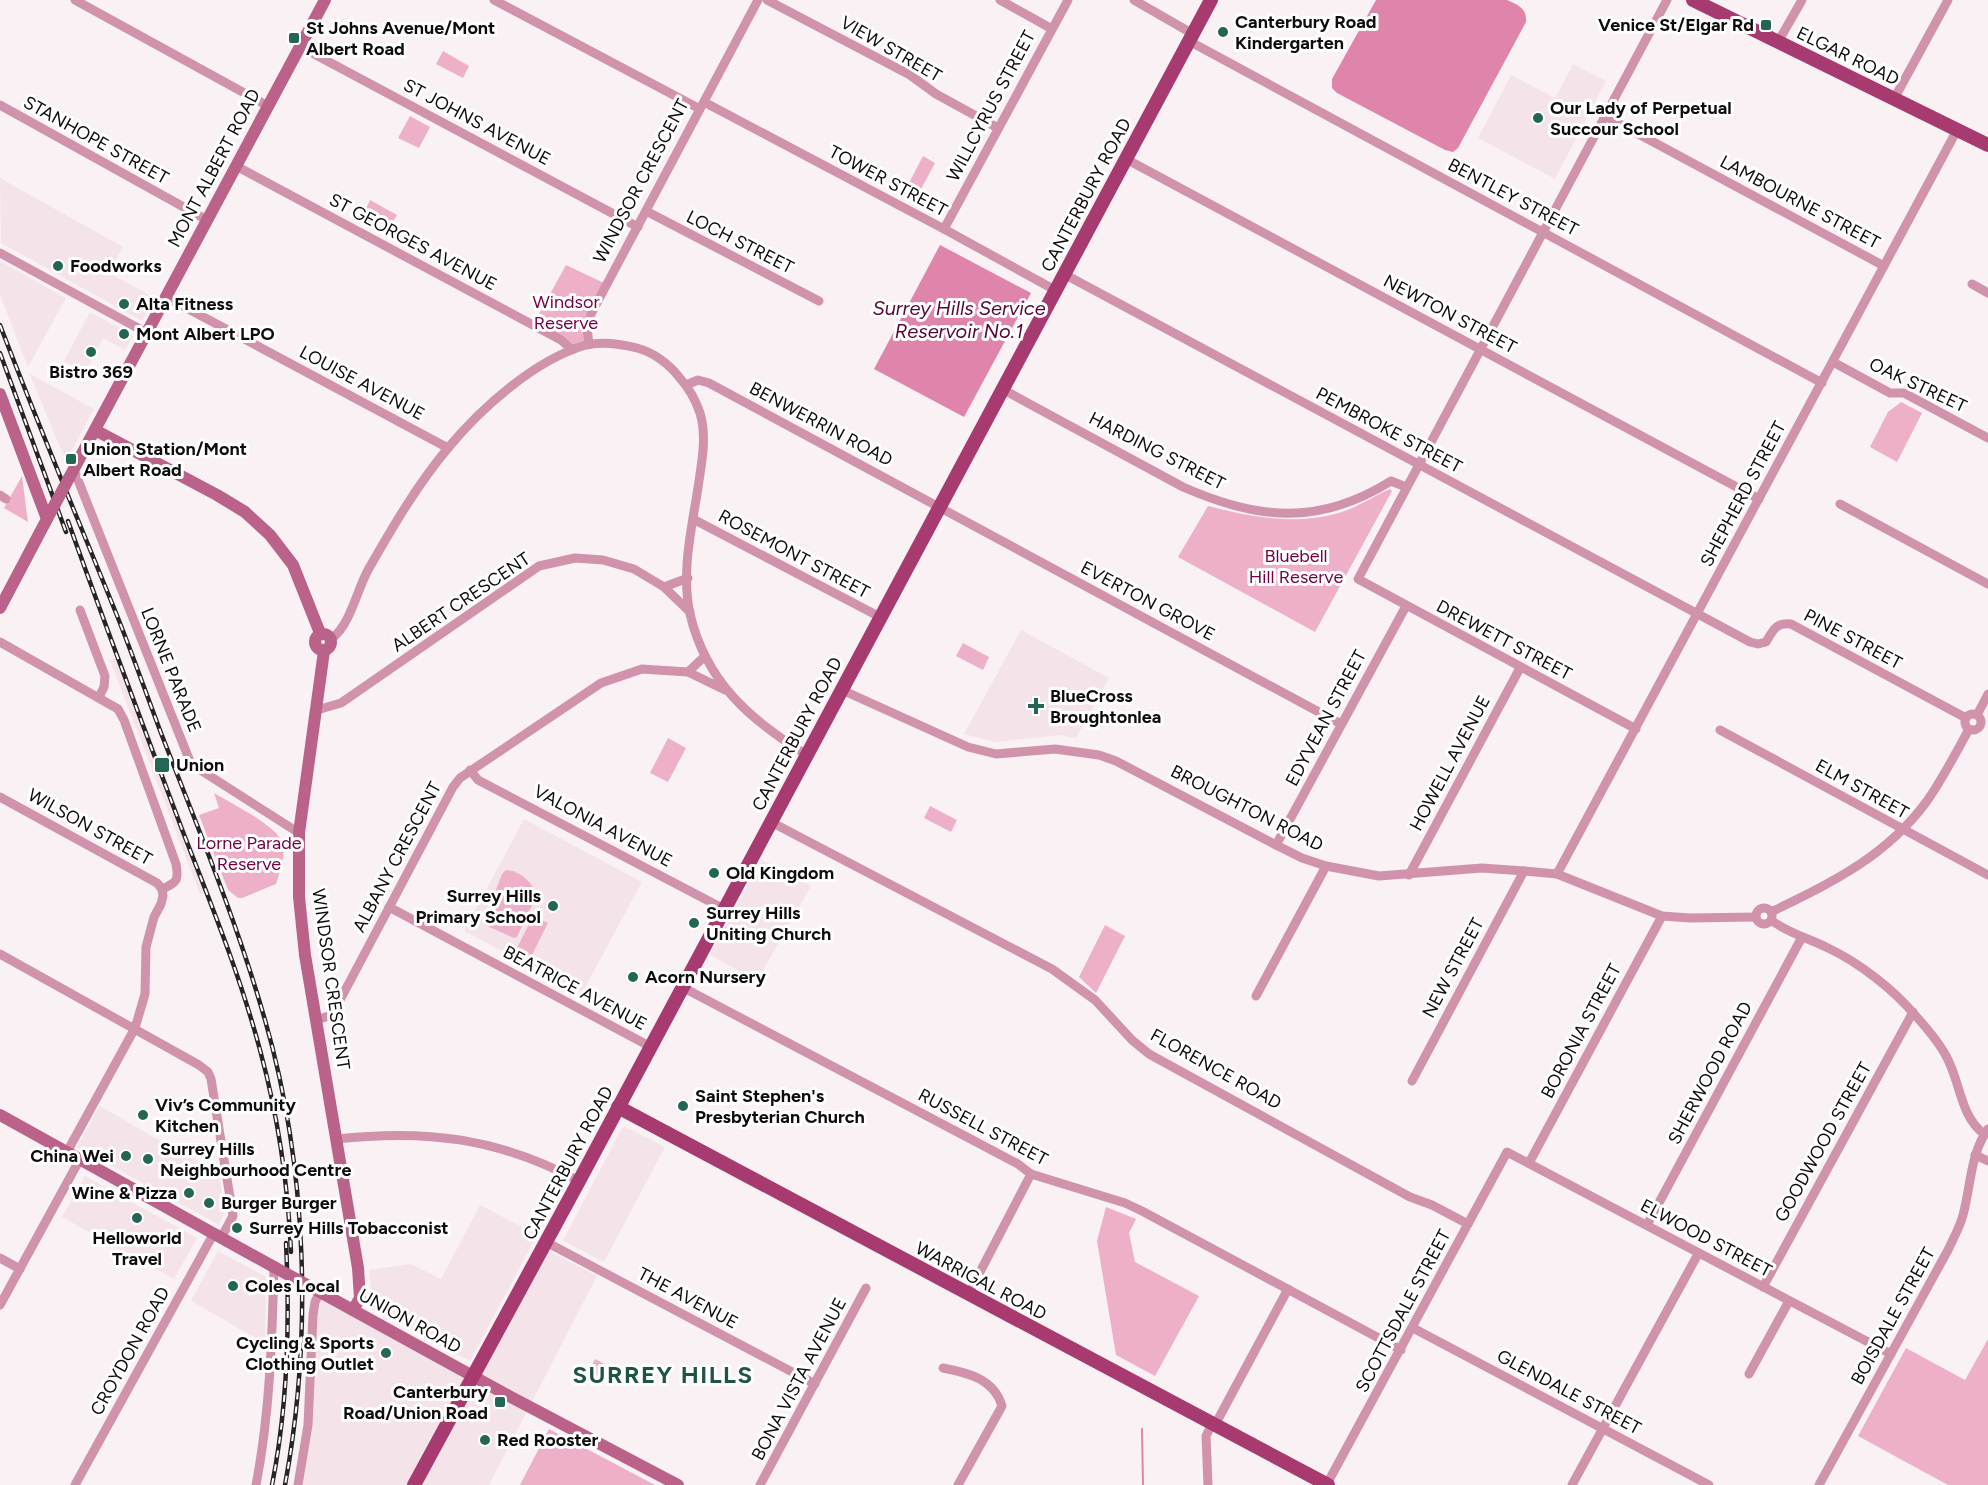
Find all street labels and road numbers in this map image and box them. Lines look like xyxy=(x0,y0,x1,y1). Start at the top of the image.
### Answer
street label: VIEW STREET xyxy=(836,11,946,87)
street label: ELGAR ROAD xyxy=(1793,22,1903,90)
street label: WILLCYRUS STREET xyxy=(942,27,1040,185)
street label: ST JOHNS AVENUE xyxy=(400,74,554,170)
street label: MONT ALBERT ROAD xyxy=(163,85,265,251)
street label: STANHOPE STREET xyxy=(20,91,172,189)
street label: WINDSOR CRESCENT xyxy=(588,95,694,267)
street label: CANTERBURY ROAD xyxy=(1036,114,1136,276)
street label: TOWER STREET xyxy=(825,141,951,221)
street label: LAMBOURNE STREET xyxy=(1716,150,1884,254)
street label: BENTLEY STREET xyxy=(1444,153,1582,241)
street label: ST GEORGES AVENUE xyxy=(325,188,501,296)
street label: LOCH STREET xyxy=(683,206,797,278)
street label: NEWTON STREET xyxy=(1380,270,1520,358)
street label: LOUISE AVENUE xyxy=(296,341,428,425)
street label: OAK STREET xyxy=(1866,353,1970,417)
street label: BENWERRIN ROAD xyxy=(746,377,896,471)
street label: PEMBROKE STREET xyxy=(1312,382,1466,478)
street label: HARDING STREET xyxy=(1085,407,1229,495)
street label: SHEPHERD STREET xyxy=(1695,418,1791,570)
street label: ROSEMONT STREET xyxy=(715,505,873,603)
street label: ALBERT CRESCENT xyxy=(388,547,534,656)
street label: EVERTON GROVE xyxy=(1077,556,1219,646)
street label: DREWETT STREET xyxy=(1433,595,1575,685)
street label: LORNE PARADE xyxy=(136,604,206,736)
street label: PINE STREET xyxy=(1800,604,1906,674)
street label: EDYVEAN STREET xyxy=(1281,646,1371,790)
street label: CANTERBURY ROAD xyxy=(747,653,847,815)
street label: HOWELL AVENUE xyxy=(1405,691,1495,835)
street label: ELM STREET xyxy=(1812,754,1913,824)
street label: BROUGHTON ROAD xyxy=(1167,760,1327,856)
street label: ALBANY CRESCENT xyxy=(348,778,446,936)
street label: VALONIA AVENUE xyxy=(530,780,676,872)
street label: WILSON STREET xyxy=(24,784,156,870)
street label: WINDSOR CRESCENT xyxy=(307,887,355,1071)
street label: NEW STREET xyxy=(1418,914,1489,1022)
street label: BEATRICE AVENUE xyxy=(499,941,651,1035)
street label: BORONIA STREET xyxy=(1536,960,1626,1102)
street label: SHERWOOD ROAD xyxy=(1663,998,1757,1148)
street label: FLORENCE ROAD xyxy=(1147,1024,1285,1114)
street label: GOODWOOD STREET xyxy=(1770,1058,1876,1226)
street label: CANTERBURY ROAD xyxy=(518,1082,618,1244)
street label: RUSSELL STREET xyxy=(915,1084,1052,1170)
street label: ELWOOD STREET xyxy=(1637,1194,1775,1282)
street label: SCOTTSDALE STREET xyxy=(1351,1226,1455,1396)
street label: WARRIGAL ROAD xyxy=(912,1237,1050,1325)
street label: BOISDALE STREET xyxy=(1846,1244,1940,1388)
street label: THE AVENUE xyxy=(634,1262,742,1334)
street label: CROYDON ROAD xyxy=(86,1283,174,1419)
street label: UNION ROAD xyxy=(355,1284,465,1358)
street label: BONA VISTA AVENUE xyxy=(747,1294,851,1464)
street label: GLENDALE STREET xyxy=(1493,1345,1645,1439)

